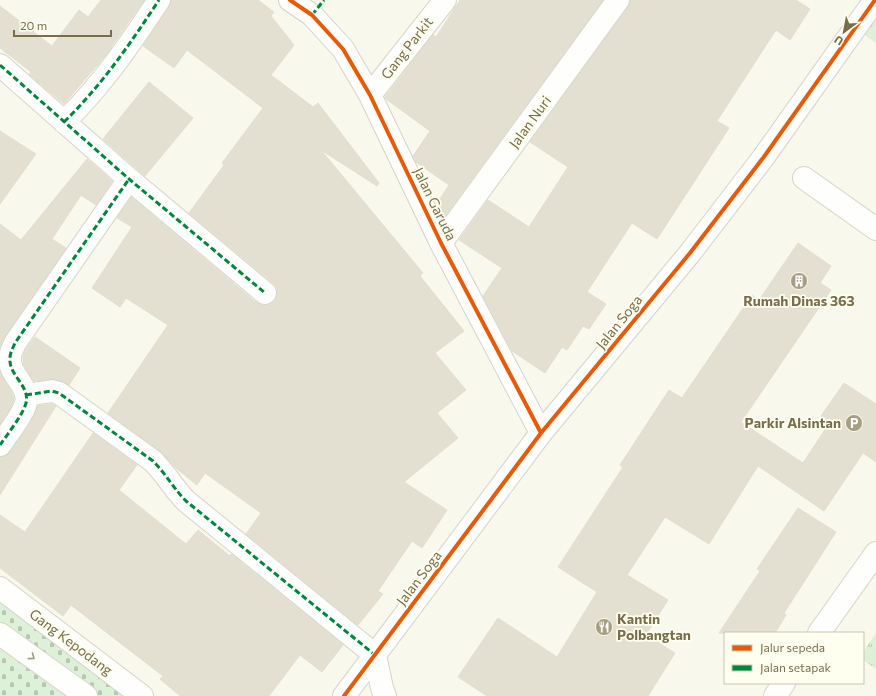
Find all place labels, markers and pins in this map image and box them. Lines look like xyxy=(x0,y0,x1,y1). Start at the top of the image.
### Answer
building icon: Rumah Dinas 363 xyxy=(789,271,809,291)
place label: Rumah Dinas 363 xyxy=(743,292,855,309)
parking icon: Parkir Alsintan xyxy=(844,413,864,433)
place label: Parkir Alsintan xyxy=(745,414,841,431)
place label: Kantin Polbangtan xyxy=(617,610,691,643)
restaurant icon: Kantin Polbangtan xyxy=(594,617,614,637)

